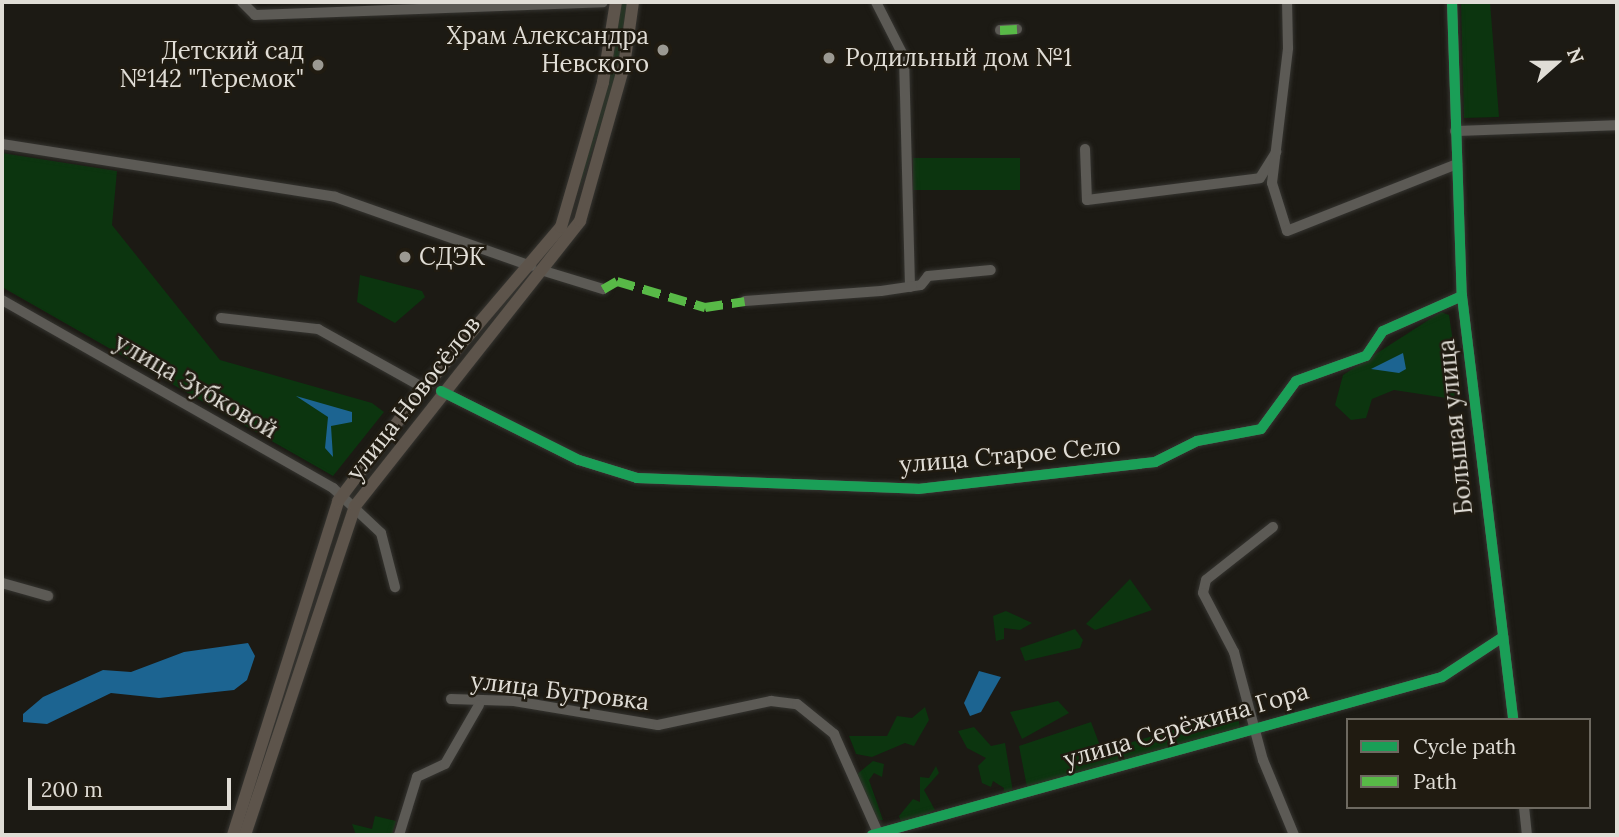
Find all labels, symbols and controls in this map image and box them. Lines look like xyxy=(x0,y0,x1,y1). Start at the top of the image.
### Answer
place label: Храм Александра Невского xyxy=(447,22,649,78)
north arrow xyxy=(1521,28,1591,98)
place label: Детский сад №142 "Теремок" xyxy=(119,37,304,93)
marker: Храм Александра Невского xyxy=(655,42,671,58)
place label: Родильный дом №1 xyxy=(845,44,1072,72)
text: N xyxy=(1562,44,1589,67)
marker: Родильный дом №1 xyxy=(819,48,839,68)
marker: Детский сад №142 "Теремок" xyxy=(310,57,326,73)
place label: СДЭК xyxy=(419,243,485,271)
marker: СДЭК xyxy=(397,249,413,265)
street label: улица Новосёлов xyxy=(340,310,486,486)
street label: улица Зубковой xyxy=(109,327,283,445)
street label: Большая улица xyxy=(1431,338,1479,516)
street label: улица Старое Село xyxy=(898,431,1122,479)
street label: улица Бугровка xyxy=(469,666,651,716)
street label: улица Серёжина Гора xyxy=(1060,676,1312,774)
legend xyxy=(1346,718,1591,809)
text: Cycle path xyxy=(1413,733,1516,760)
scale bar xyxy=(32,764,234,808)
text: Path xyxy=(1413,768,1457,795)
text: 200 m xyxy=(41,776,103,803)

